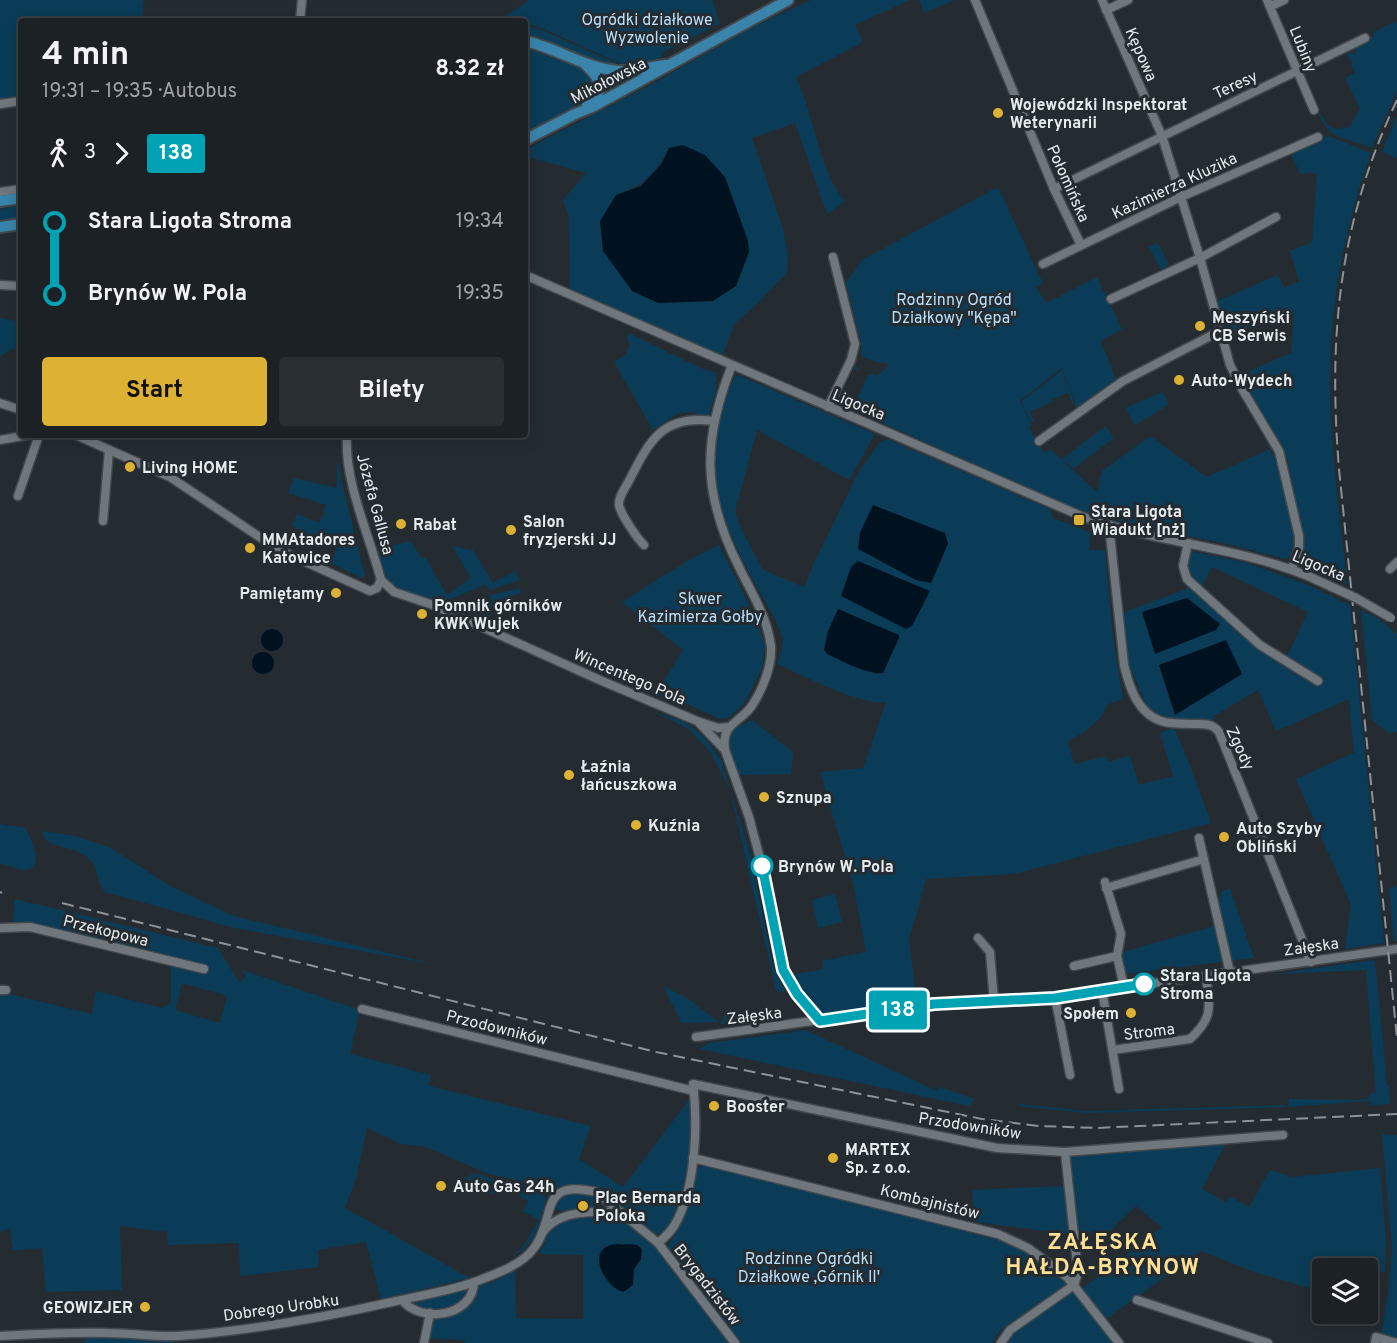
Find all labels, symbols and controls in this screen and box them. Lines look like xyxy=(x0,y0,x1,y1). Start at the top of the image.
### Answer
park label: Ogródki działkowe Wyzwolenie xyxy=(581,11,713,49)
street label: Lubiny xyxy=(1284,24,1320,76)
street label: Kępowa xyxy=(1120,25,1161,85)
text: 4 min xyxy=(42,35,129,77)
street label: Mikołowska xyxy=(568,54,650,109)
text: 8.32 zł xyxy=(435,56,504,83)
street label: Teresy xyxy=(1210,67,1261,105)
text: 19:31 – 19:35 · Autobus xyxy=(42,79,237,105)
place label: Wojewódzki Inspektorat Weterynarii xyxy=(1010,96,1187,134)
marker: Wojewódzki Inspektorat Weterynarii xyxy=(991,106,1005,120)
icon: walk xyxy=(42,137,75,170)
icon: forward xyxy=(105,137,138,170)
text: 3 xyxy=(84,140,96,166)
text: 138 xyxy=(159,140,193,167)
street label: Połomińska xyxy=(1041,142,1093,226)
street label: Kazimierza Kluzika xyxy=(1109,149,1241,225)
text: Stara Ligota Stroma xyxy=(88,209,292,236)
text: 19:34 xyxy=(456,209,504,235)
text: Brynów W. Pola xyxy=(88,281,247,308)
text: 19:35 xyxy=(456,281,504,307)
park label: Rodzinny Ogród Działkowy "Kępa" xyxy=(891,291,1017,329)
place label: Meszyński CB Serwis xyxy=(1212,309,1290,347)
marker: Meszyński CB Serwis xyxy=(1193,319,1207,333)
button: Start xyxy=(42,357,267,426)
button: Bilety xyxy=(279,357,504,426)
place label: Auto-Wydech xyxy=(1191,372,1292,392)
marker: Auto-Wydech xyxy=(1172,373,1186,387)
street label: Ligocka xyxy=(829,386,888,426)
street label: Józefa Gallusa xyxy=(351,452,397,557)
place label: Living HOME xyxy=(142,459,238,479)
marker: Living HOME xyxy=(123,460,137,474)
place label: Stara Ligota Wiadukt [nż] xyxy=(1091,503,1186,541)
place label: Salon fryzjerski JJ xyxy=(523,513,616,551)
marker: Stara Ligota Wiadukt [nż] xyxy=(1072,513,1086,527)
place label: Rabat xyxy=(413,516,457,536)
marker: Rabat xyxy=(394,517,408,531)
marker: Salon fryzjerski JJ xyxy=(504,523,518,537)
place label: MMAtadores Katowice xyxy=(262,531,355,569)
marker: MMAtadores Katowice xyxy=(243,541,257,555)
street label: Ligocka xyxy=(1289,547,1348,587)
place label: Pamiętamy xyxy=(240,585,324,605)
marker: Pamiętamy xyxy=(329,586,343,600)
park label: Skwer Kazimierza Gołby xyxy=(637,590,763,628)
place label: Pomnik górników KWK Wujek xyxy=(434,597,562,635)
marker: Pomnik górników KWK Wujek xyxy=(415,607,429,621)
street label: Wincentego Pola xyxy=(570,645,689,711)
street label: Zgody xyxy=(1220,724,1258,774)
place label: Łaźnia łańcuszkowa xyxy=(581,758,677,796)
marker: Łaźnia łańcuszkowa xyxy=(562,768,576,782)
place label: Sznupa xyxy=(776,789,832,809)
marker: Sznupa xyxy=(757,790,771,804)
place label: Kuźnia xyxy=(648,817,700,837)
marker: Kuźnia xyxy=(629,818,643,832)
place label: Auto Szyby Obliński xyxy=(1236,820,1322,858)
marker: Auto Szyby Obliński xyxy=(1217,830,1231,844)
marker: Brynów W. Pola xyxy=(751,855,773,877)
place label: Brynów W. Pola xyxy=(778,858,894,878)
street label: Przekopowa xyxy=(61,912,150,952)
street label: Załęska xyxy=(1282,934,1340,962)
place label: Stara Ligota Stroma xyxy=(1160,967,1251,1005)
marker: Stara Ligota Stroma xyxy=(1133,973,1155,995)
line badge: 138 xyxy=(864,990,932,1030)
text: 138 xyxy=(881,997,915,1024)
street label: Załęska xyxy=(725,1004,783,1030)
place label: Społem xyxy=(1063,1005,1119,1025)
marker: Społem xyxy=(1124,1006,1138,1020)
street label: Przodowników xyxy=(444,1007,549,1051)
street label: Stroma xyxy=(1122,1020,1176,1046)
place label: Booster xyxy=(726,1098,785,1118)
marker: Booster xyxy=(707,1099,721,1113)
street label: Przodowników xyxy=(917,1109,1023,1145)
place label: MARTEX Sp. z o.o. xyxy=(845,1141,911,1179)
marker: MARTEX Sp. z o.o. xyxy=(826,1151,840,1165)
place label: Auto Gas 24h xyxy=(453,1178,555,1198)
marker: Auto Gas 24h xyxy=(434,1179,448,1193)
street label: Kombajnistów xyxy=(878,1181,981,1225)
place label: Plac Bernarda Poloka xyxy=(595,1189,701,1227)
marker: Plac Bernarda Poloka xyxy=(576,1199,590,1213)
district label: ZAŁĘSKA HAŁDA-BRYNOW xyxy=(1006,1230,1200,1282)
street label: Brygadzistów xyxy=(668,1241,744,1330)
park label: Rodzinne Ogródki Działkowe ,Górnik II' xyxy=(738,1250,880,1288)
map controls xyxy=(1312,1258,1378,1324)
button: layers xyxy=(1312,1258,1378,1324)
street label: Dobrego Urobku xyxy=(222,1291,341,1327)
place label: GEOWIZJER xyxy=(43,1299,133,1319)
marker: GEOWIZJER xyxy=(138,1300,152,1314)

